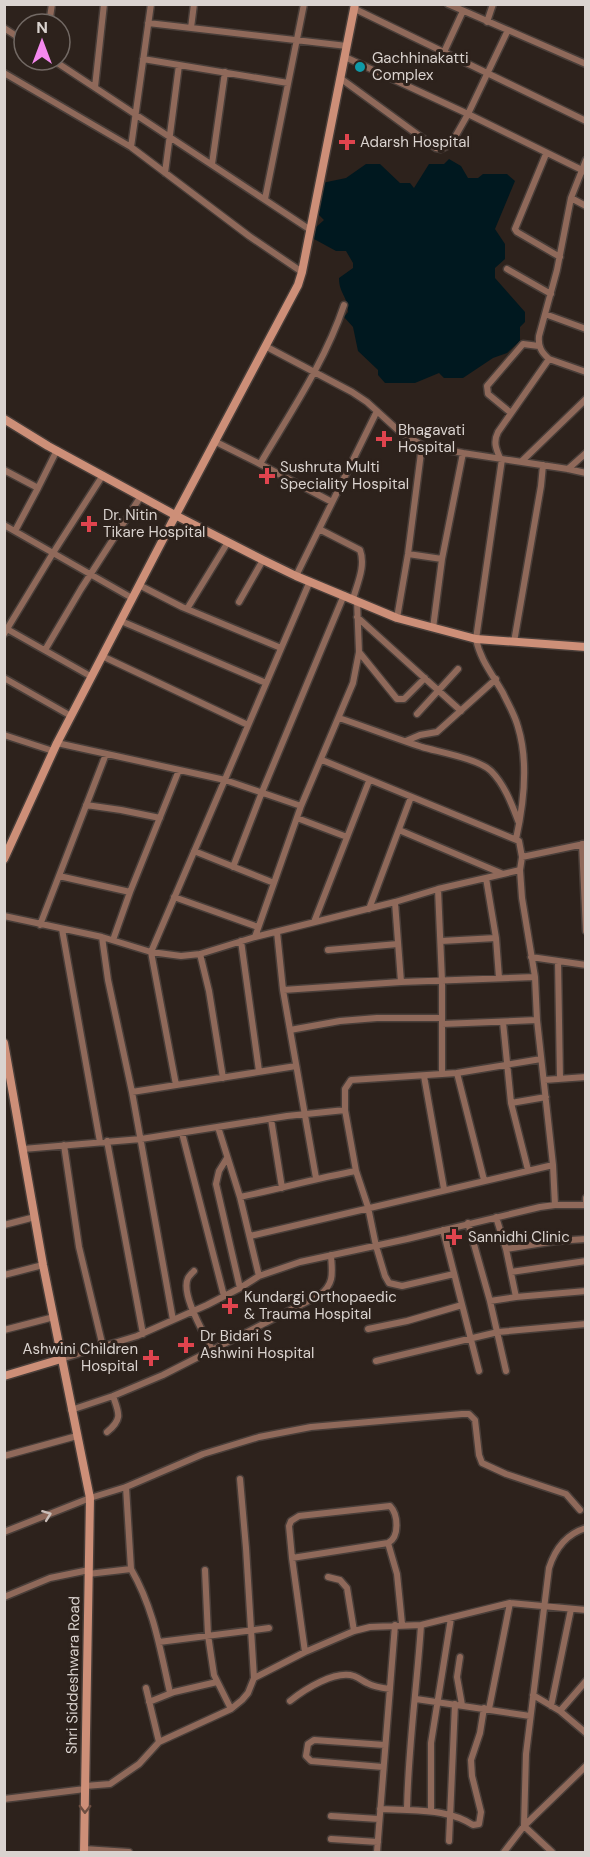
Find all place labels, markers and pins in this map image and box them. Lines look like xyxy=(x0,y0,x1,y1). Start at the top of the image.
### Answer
place label: Gachhinakatti Complex xyxy=(372,48,469,85)
marker: Gachhinakatti Complex xyxy=(353,60,367,74)
place label: Adarsh Hospital xyxy=(360,132,470,152)
marker: Adarsh Hospital xyxy=(338,133,356,151)
place label: Bhagavati Hospital xyxy=(398,420,465,457)
marker: Bhagavati Hospital xyxy=(375,430,393,448)
place label: Sushruta Multi Speciality Hospital xyxy=(280,457,409,494)
marker: Sushruta Multi Speciality Hospital xyxy=(258,467,276,485)
place label: Dr. Nitin Tikare Hospital xyxy=(103,505,205,542)
marker: Dr. Nitin Tikare Hospital xyxy=(80,515,98,533)
place label: Sannidhi Clinic xyxy=(468,1227,570,1247)
marker: Sannidhi Clinic xyxy=(445,1228,463,1246)
place label: Kundargi Orthopaedic & Trauma Hospital xyxy=(244,1287,397,1324)
marker: Kundargi Orthopaedic & Trauma Hospital xyxy=(221,1297,239,1315)
place label: Dr Bidari S Ashwini Hospital xyxy=(200,1326,314,1363)
marker: Dr Bidari S Ashwini Hospital xyxy=(177,1336,195,1354)
place label: Ashwini Children Hospital xyxy=(23,1339,138,1376)
marker: Ashwini Children Hospital xyxy=(142,1349,160,1367)

